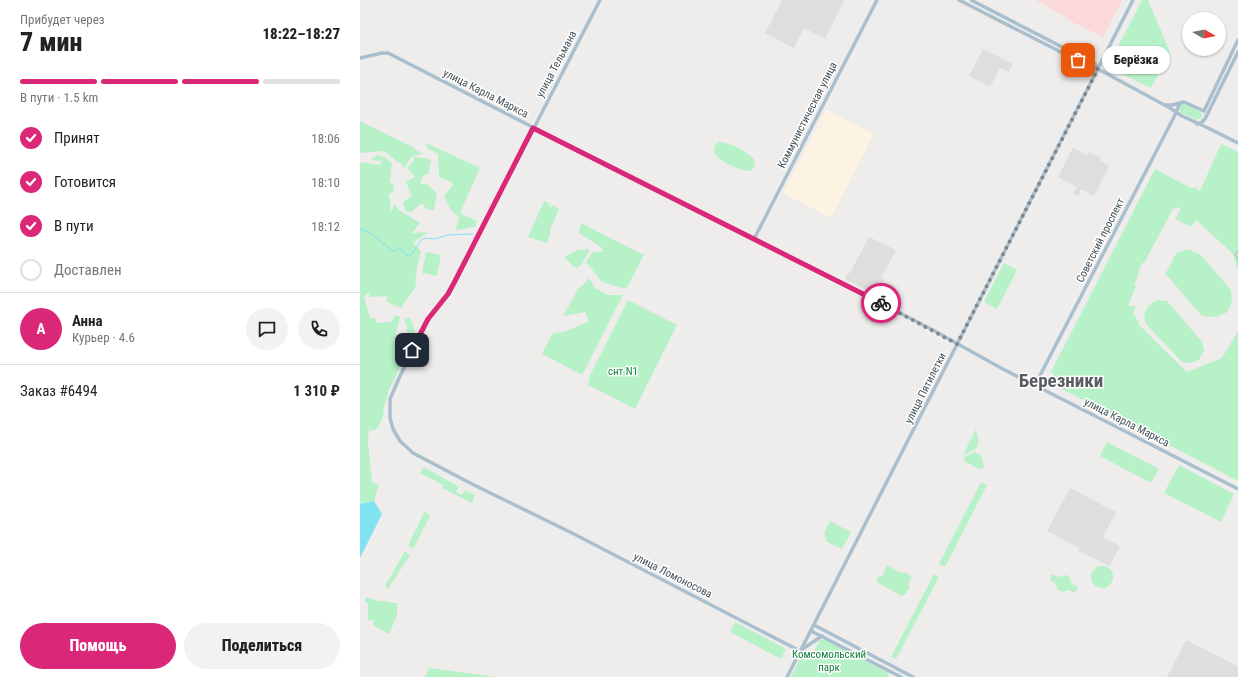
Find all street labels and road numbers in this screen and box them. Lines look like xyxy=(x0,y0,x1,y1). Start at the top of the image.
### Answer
street label: улица Тельмана xyxy=(533,29,579,100)
street label: Коммунистическая улица xyxy=(775,60,840,170)
street label: улица Карла Маркса xyxy=(441,66,531,121)
street label: Советский проспект xyxy=(1074,196,1128,285)
street label: улица Пятилетки xyxy=(902,351,949,426)
street label: улица Карла Маркса xyxy=(1082,395,1172,450)
street label: улица Ломоносова xyxy=(631,550,714,601)

